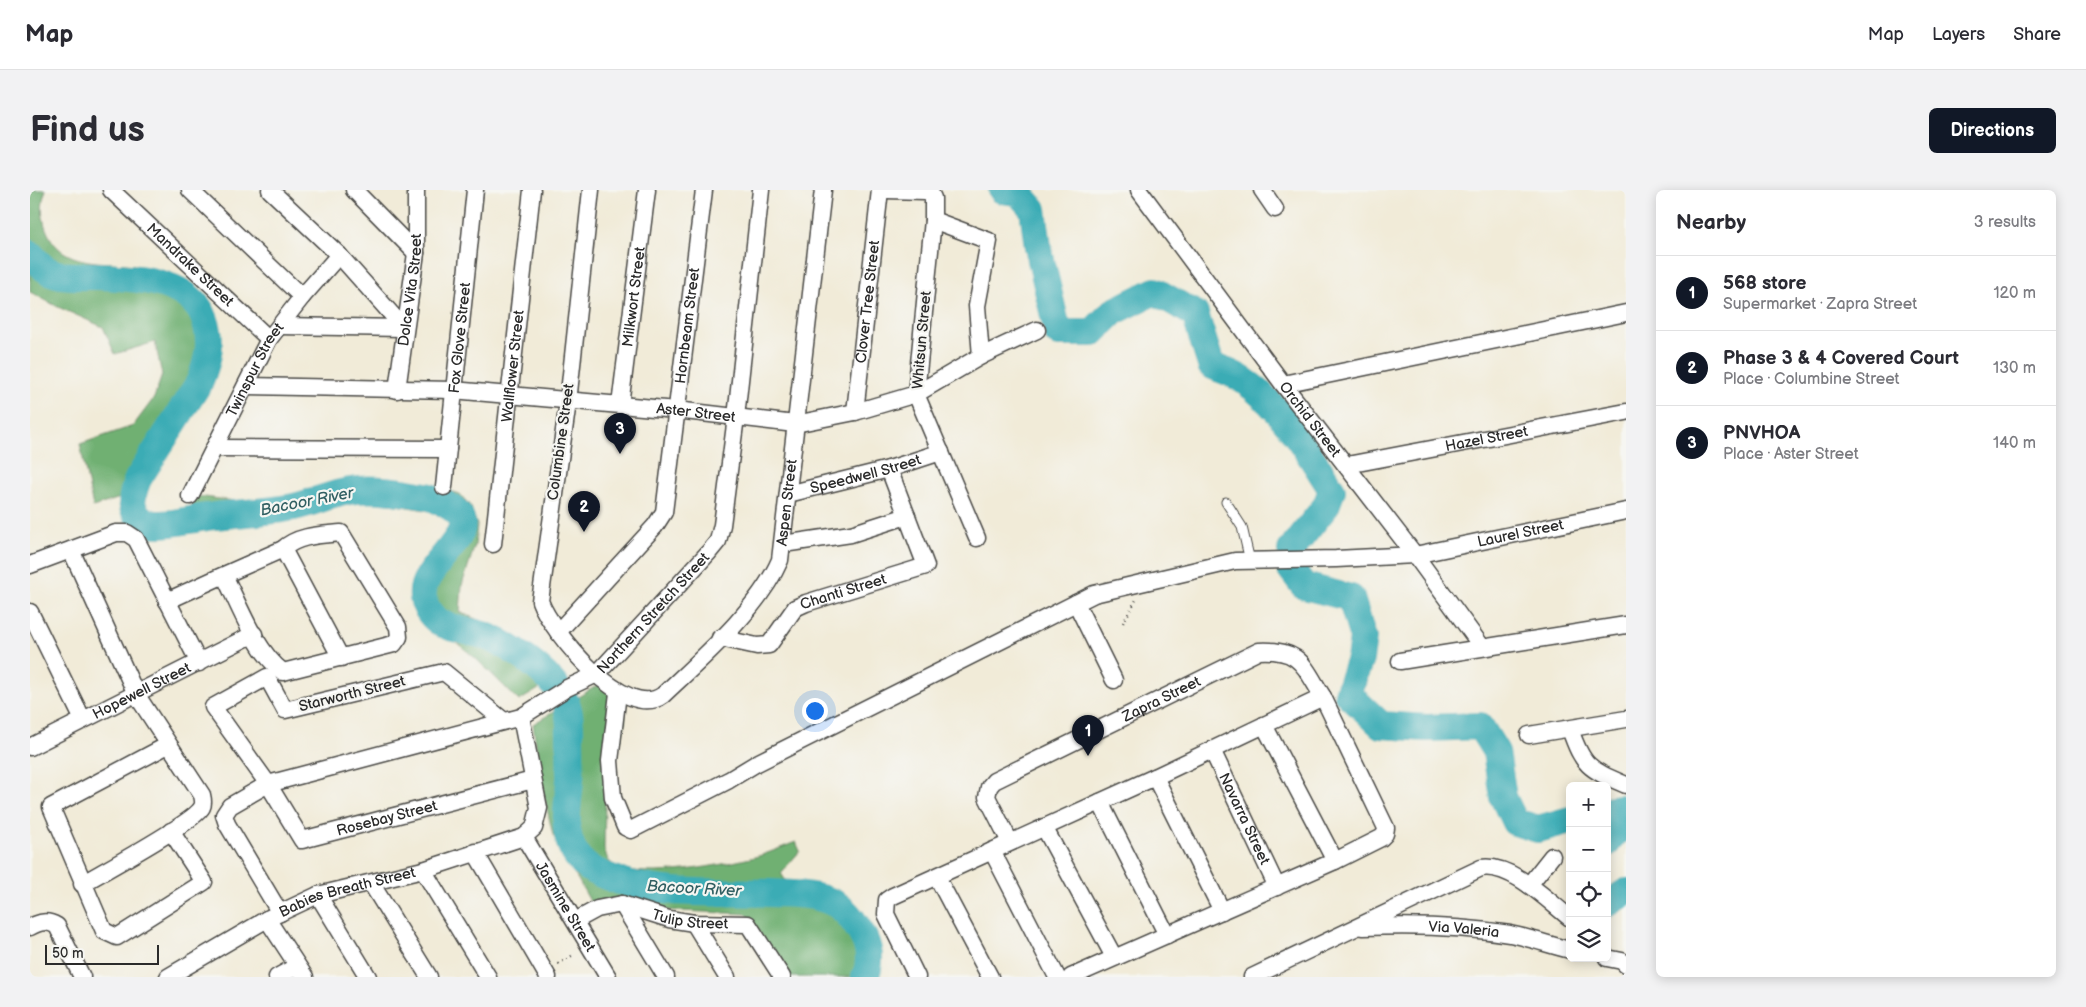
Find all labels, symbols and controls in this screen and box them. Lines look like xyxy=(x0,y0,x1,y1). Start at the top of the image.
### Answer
text: Map xyxy=(25,20,73,49)
text: Map xyxy=(1868,24,1904,45)
text: Layers xyxy=(1932,24,1985,45)
text: Share xyxy=(2013,24,2061,45)
button: Directions xyxy=(1929,108,2056,153)
text: Find us xyxy=(30,109,145,152)
text: Nearby xyxy=(1676,210,1746,235)
text: 3 results xyxy=(1974,213,2036,232)
street label: Mandrake Street xyxy=(143,219,238,311)
street label: Dolce Vita Street xyxy=(394,233,426,347)
street label: Clover Tree Street xyxy=(851,239,884,364)
street label: Milkwort Street xyxy=(618,245,649,348)
street label: Hornbeam Street xyxy=(671,266,704,385)
text: 568 store xyxy=(1723,272,1806,295)
street label: Fox Glove Street xyxy=(444,281,475,394)
text: 1 xyxy=(1689,284,1695,303)
text: 120 m xyxy=(1993,284,2036,303)
street label: Whitsun Street xyxy=(908,290,936,390)
text: Supermarket · Zapra Street xyxy=(1723,295,1917,314)
street label: Wallflower Street xyxy=(497,309,528,423)
street label: Twinspur Street xyxy=(222,318,288,420)
text: Phase 3 & 4 Covered Court xyxy=(1723,347,1959,370)
text: 2 xyxy=(1687,359,1697,378)
text: 130 m xyxy=(1993,359,2036,378)
text: Place · Columbine Street xyxy=(1723,370,1900,389)
street label: Orchid Street xyxy=(1275,378,1345,461)
street label: Columbine Street xyxy=(543,382,579,502)
street label: Aster Street xyxy=(656,399,737,426)
pin: 3 xyxy=(604,413,636,454)
street label: Hazel Street xyxy=(1444,421,1530,456)
text: PNVHOA xyxy=(1723,422,1800,445)
text: 3 xyxy=(1687,434,1697,453)
text: 140 m xyxy=(1993,434,2036,453)
text: Place · Aster Street xyxy=(1723,445,1859,464)
street label: Speedwell Street xyxy=(808,450,924,498)
street label: Aspen Street xyxy=(772,458,801,547)
water label: Bacoor River xyxy=(259,483,356,520)
pin: 2 xyxy=(568,491,600,532)
street label: Laurel Street xyxy=(1476,515,1565,551)
street label: Northern Stretch Street xyxy=(593,548,714,677)
street label: Chanti Street xyxy=(797,569,889,614)
street label: Hopewell Street xyxy=(89,658,194,723)
street label: Starworth Street xyxy=(297,671,408,716)
street label: Zapra Street xyxy=(1118,671,1204,727)
your location xyxy=(802,698,828,724)
pin: 1 xyxy=(1072,715,1104,756)
street label: Navarra Street xyxy=(1215,770,1275,868)
map controls xyxy=(1566,782,1611,962)
button: + xyxy=(1566,782,1611,827)
street label: Rosebay Street xyxy=(334,796,440,840)
button: − xyxy=(1566,827,1611,872)
street label: Jasmine Street xyxy=(531,858,600,955)
street label: Babies Breath Street xyxy=(276,863,418,921)
button: locate xyxy=(1566,872,1611,917)
water label: Bacoor River xyxy=(646,877,743,901)
street label: Tulip Street xyxy=(650,905,729,933)
street label: Via Valeria xyxy=(1428,917,1501,942)
button: layers xyxy=(1566,917,1611,962)
scale bar xyxy=(45,942,159,965)
text: 50 m xyxy=(52,945,84,962)

